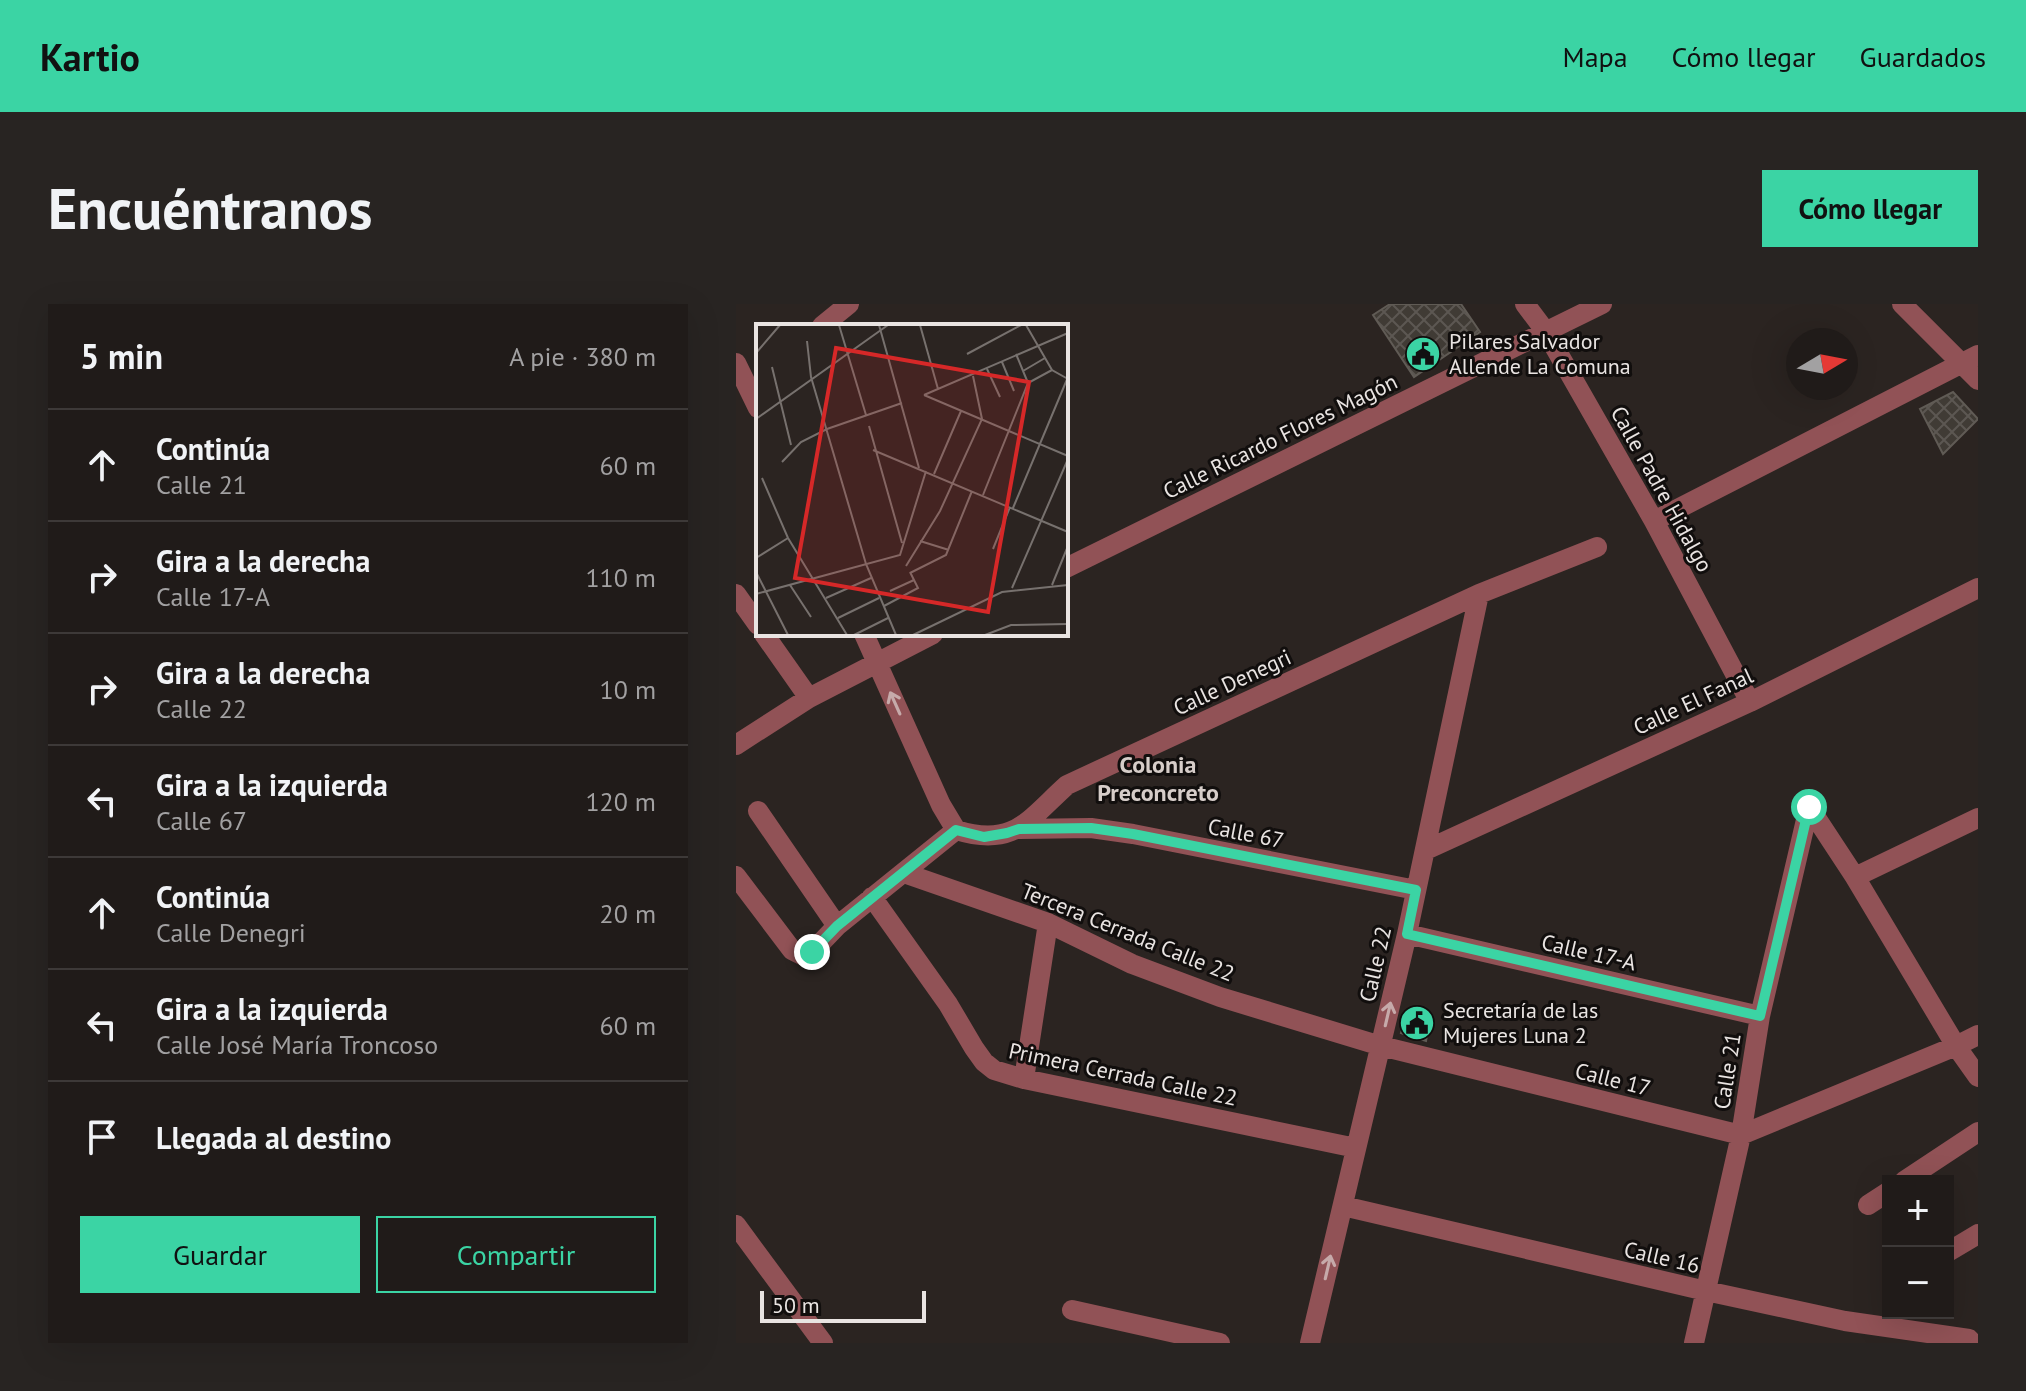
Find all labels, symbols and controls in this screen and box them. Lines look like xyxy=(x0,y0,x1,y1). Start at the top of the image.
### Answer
text: Kartio xyxy=(40,32,140,81)
text: Mapa xyxy=(1563,38,1628,75)
text: Cómo llegar xyxy=(1672,38,1816,75)
text: Guardados xyxy=(1860,38,1986,75)
button: Cómo llegar xyxy=(1762,170,1978,247)
text: Encuéntranos xyxy=(48,172,372,244)
inset map xyxy=(756,324,1068,636)
place label: Pilares Salvador Allende La Comuna xyxy=(1449,327,1631,380)
north arrow xyxy=(1786,328,1858,400)
text: 5 min xyxy=(80,334,163,378)
public building icon: Pilares Salvador Allende La Comuna xyxy=(1404,335,1442,373)
text: A pie · 380 m xyxy=(509,340,656,373)
street label: Calle Ricardo Flores Magón xyxy=(1158,367,1402,505)
street label: Calle Padre Hidalgo xyxy=(1605,401,1719,577)
text: Continúa xyxy=(156,429,270,468)
icon: ahead xyxy=(80,443,124,487)
text: 60 m xyxy=(600,449,656,482)
text: Calle 21 xyxy=(156,468,247,501)
text: Gira a la derecha xyxy=(156,541,370,580)
icon: right xyxy=(80,555,124,599)
text: 110 m xyxy=(585,561,656,594)
text: Calle 17-A xyxy=(156,580,270,613)
street label: Calle Denegri xyxy=(1169,643,1295,721)
text: Gira a la derecha xyxy=(156,653,370,692)
street label: Calle El Fanal xyxy=(1629,661,1758,741)
icon: right xyxy=(80,667,124,711)
text: 10 m xyxy=(600,673,656,706)
one-way arrow xyxy=(887,691,902,716)
text: Calle 22 xyxy=(156,692,247,725)
district label: Colonia Preconcreto xyxy=(1097,749,1219,808)
text: Gira a la izquierda xyxy=(156,765,388,804)
icon: left xyxy=(80,779,124,823)
text: 120 m xyxy=(585,785,656,818)
route start xyxy=(1791,789,1827,825)
text: Calle 67 xyxy=(156,804,247,837)
street label: Calle 67 xyxy=(1206,812,1286,854)
street label: Tercera Cerrada Calle 22 xyxy=(1017,876,1239,988)
text: Continúa xyxy=(156,877,270,916)
icon: ahead xyxy=(80,891,124,935)
text: 20 m xyxy=(600,897,656,930)
text: Calle Denegri xyxy=(156,916,306,949)
street label: Calle 22 xyxy=(1353,923,1397,1005)
street label: Calle 17-A xyxy=(1539,928,1639,977)
route end xyxy=(794,934,830,970)
text: Gira a la izquierda xyxy=(156,989,388,1028)
place label: Secretaría de las Mujeres Luna 2 xyxy=(1443,996,1598,1049)
one-way arrow xyxy=(1381,1002,1396,1028)
icon: left xyxy=(80,1003,124,1047)
public building icon: Secretaría de las Mujeres Luna 2 xyxy=(1398,1004,1436,1042)
text: 60 m xyxy=(600,1009,656,1042)
text: Calle José María Troncoso xyxy=(156,1028,438,1061)
street label: Calle 21 xyxy=(1707,1031,1747,1111)
street label: Primera Cerrada Calle 22 xyxy=(1006,1036,1240,1112)
street label: Calle 17 xyxy=(1572,1056,1654,1102)
icon: arrive xyxy=(80,1115,124,1159)
text: Llegada al destino xyxy=(156,1118,391,1157)
map controls xyxy=(1882,1175,1954,1319)
button: + xyxy=(1882,1175,1954,1247)
button: Guardar xyxy=(80,1216,360,1293)
button: Compartir xyxy=(376,1216,656,1293)
street label: Calle 16 xyxy=(1621,1235,1703,1279)
button: − xyxy=(1882,1247,1954,1319)
one-way arrow xyxy=(1321,1255,1336,1281)
scale bar xyxy=(760,1287,926,1323)
text: 50 m xyxy=(772,1291,820,1319)

